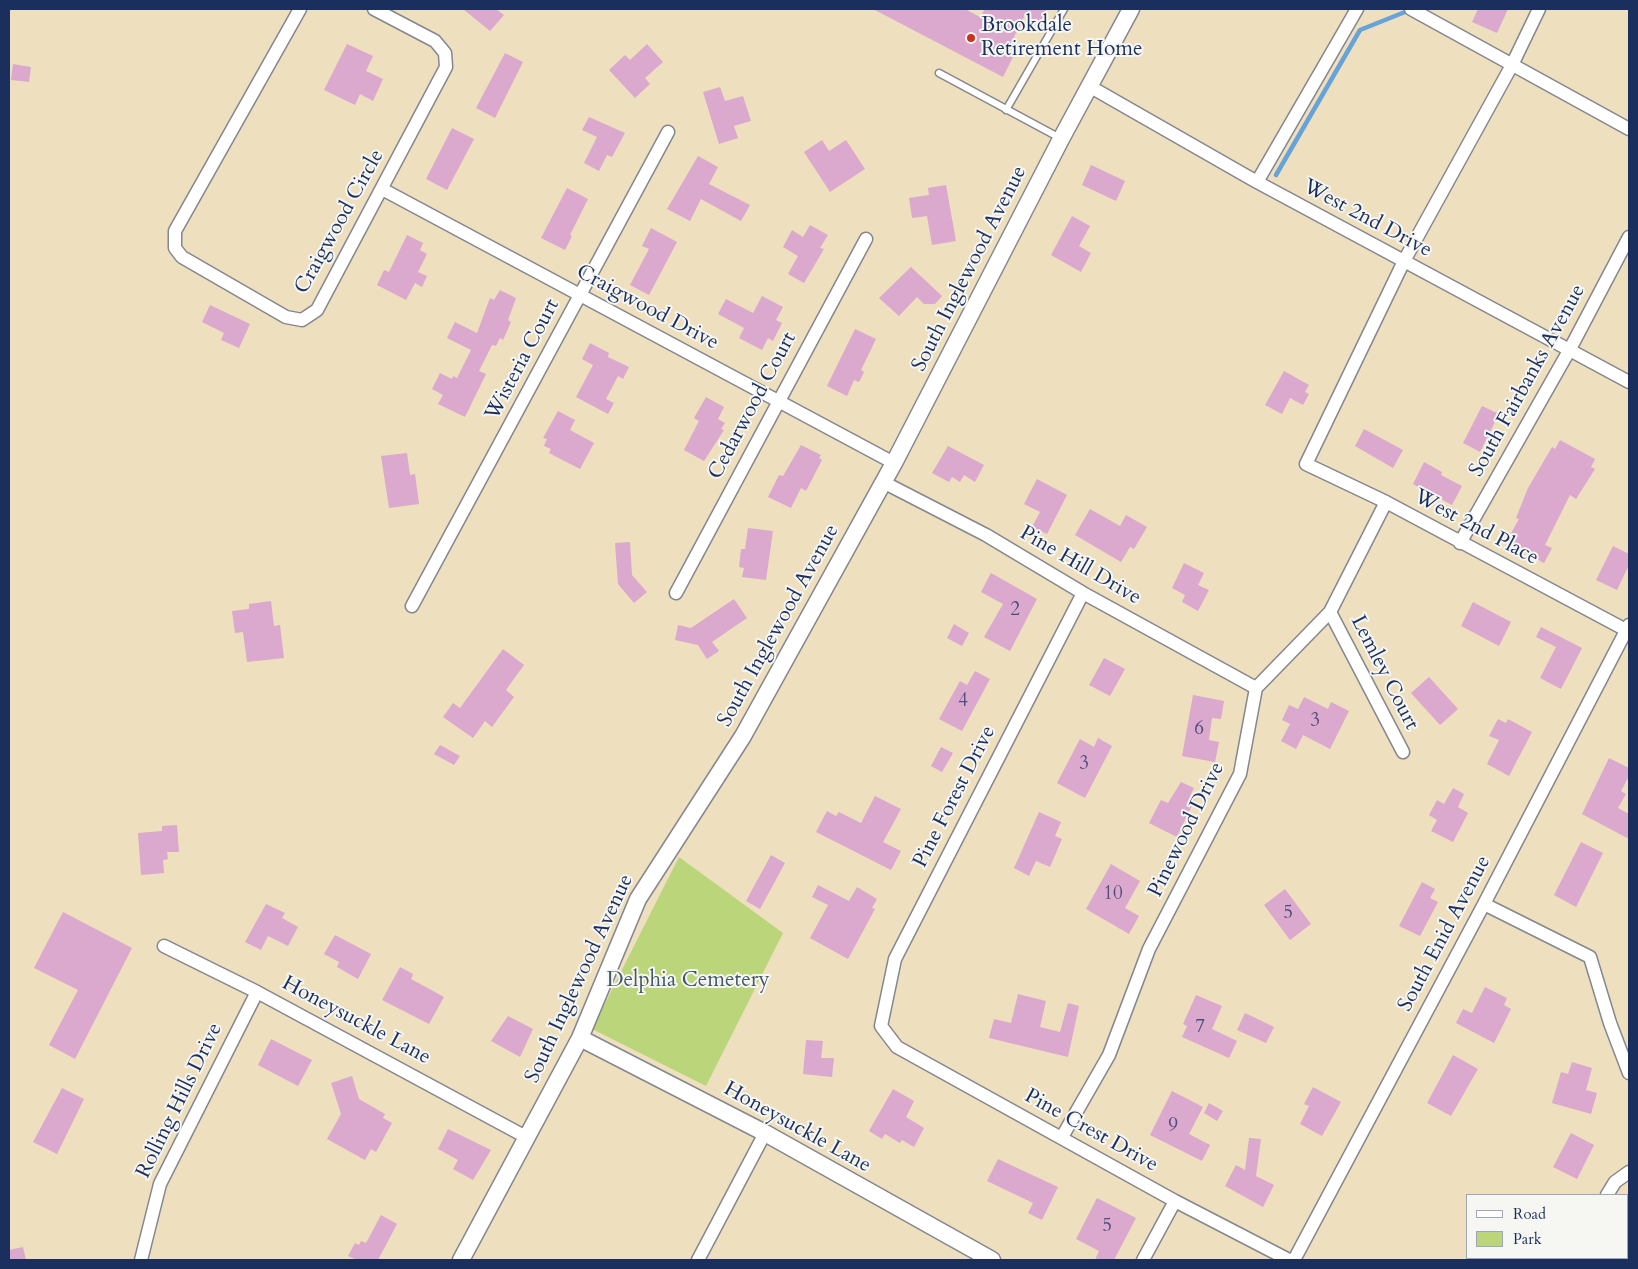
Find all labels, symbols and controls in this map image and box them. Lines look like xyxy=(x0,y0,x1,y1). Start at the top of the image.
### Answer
place label: Brookdale Retirement Home xyxy=(981,13,1143,63)
marker: Brookdale Retirement Home xyxy=(965,32,977,44)
street label: Craigwood Circle xyxy=(290,146,390,298)
street label: South Inglewood Avenue xyxy=(907,162,1033,376)
street label: West 2nd Drive xyxy=(1298,174,1436,264)
street label: Craigwood Drive xyxy=(572,260,722,356)
street label: South Fairbanks Avenue xyxy=(1465,280,1591,482)
street label: Wisteria Court xyxy=(480,295,566,425)
street label: Cedarwood Court xyxy=(704,328,802,484)
street label: West 2nd Place xyxy=(1409,485,1543,571)
street label: South Inglewood Avenue xyxy=(713,520,845,732)
street label: Pine Hill Drive xyxy=(1015,521,1145,611)
house number: 2 xyxy=(1010,600,1020,622)
street label: Lemley Court xyxy=(1344,612,1424,734)
house number: 4 xyxy=(958,691,968,713)
house number: 3 xyxy=(1310,711,1320,733)
house number: 6 xyxy=(1194,719,1204,741)
street label: Pine Forest Drive xyxy=(908,722,1002,872)
house number: 3 xyxy=(1079,754,1089,776)
street label: Pinewood Drive xyxy=(1143,758,1231,902)
street label: South Enid Avenue xyxy=(1393,852,1497,1016)
street label: South Inglewood Avenue xyxy=(521,871,639,1087)
house number: 10 xyxy=(1103,884,1123,906)
house number: 5 xyxy=(1283,903,1293,925)
park label: Delphia Cemetery xyxy=(606,968,770,994)
street label: Honeysuckle Lane xyxy=(277,971,435,1071)
house number: 7 xyxy=(1195,1017,1205,1039)
street label: Rolling Hills Drive xyxy=(132,1019,228,1183)
street label: Honeysuckle Lane xyxy=(719,1077,875,1179)
street label: Pine Crest Drive xyxy=(1020,1084,1162,1178)
house number: 9 xyxy=(1168,1116,1178,1138)
legend xyxy=(1466,1194,1628,1259)
text: Road xyxy=(1513,1204,1546,1224)
house number: 5 xyxy=(1102,1216,1112,1238)
text: Park xyxy=(1513,1229,1542,1249)

